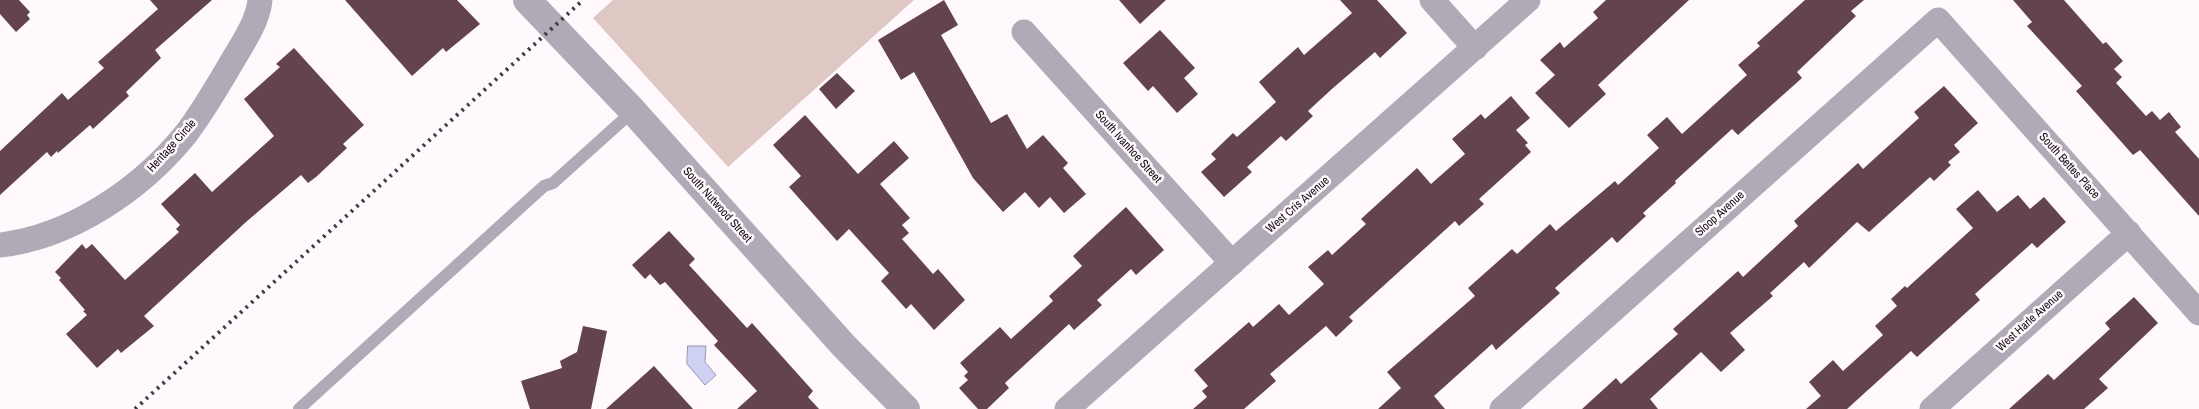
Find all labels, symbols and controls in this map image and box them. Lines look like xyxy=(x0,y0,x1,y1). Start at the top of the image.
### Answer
street label: South Ivanhoe Street xyxy=(1092,108,1164,186)
street label: Heritage Circle xyxy=(145,117,199,175)
street label: South Bettes Place xyxy=(2036,130,2102,202)
street label: South Nutwood Street xyxy=(679,164,755,246)
street label: West Cris Avenue xyxy=(1263,174,1333,236)
street label: Sloop Avenue xyxy=(1692,188,1748,240)
street label: West Harle Avenue xyxy=(1994,287,2066,355)

